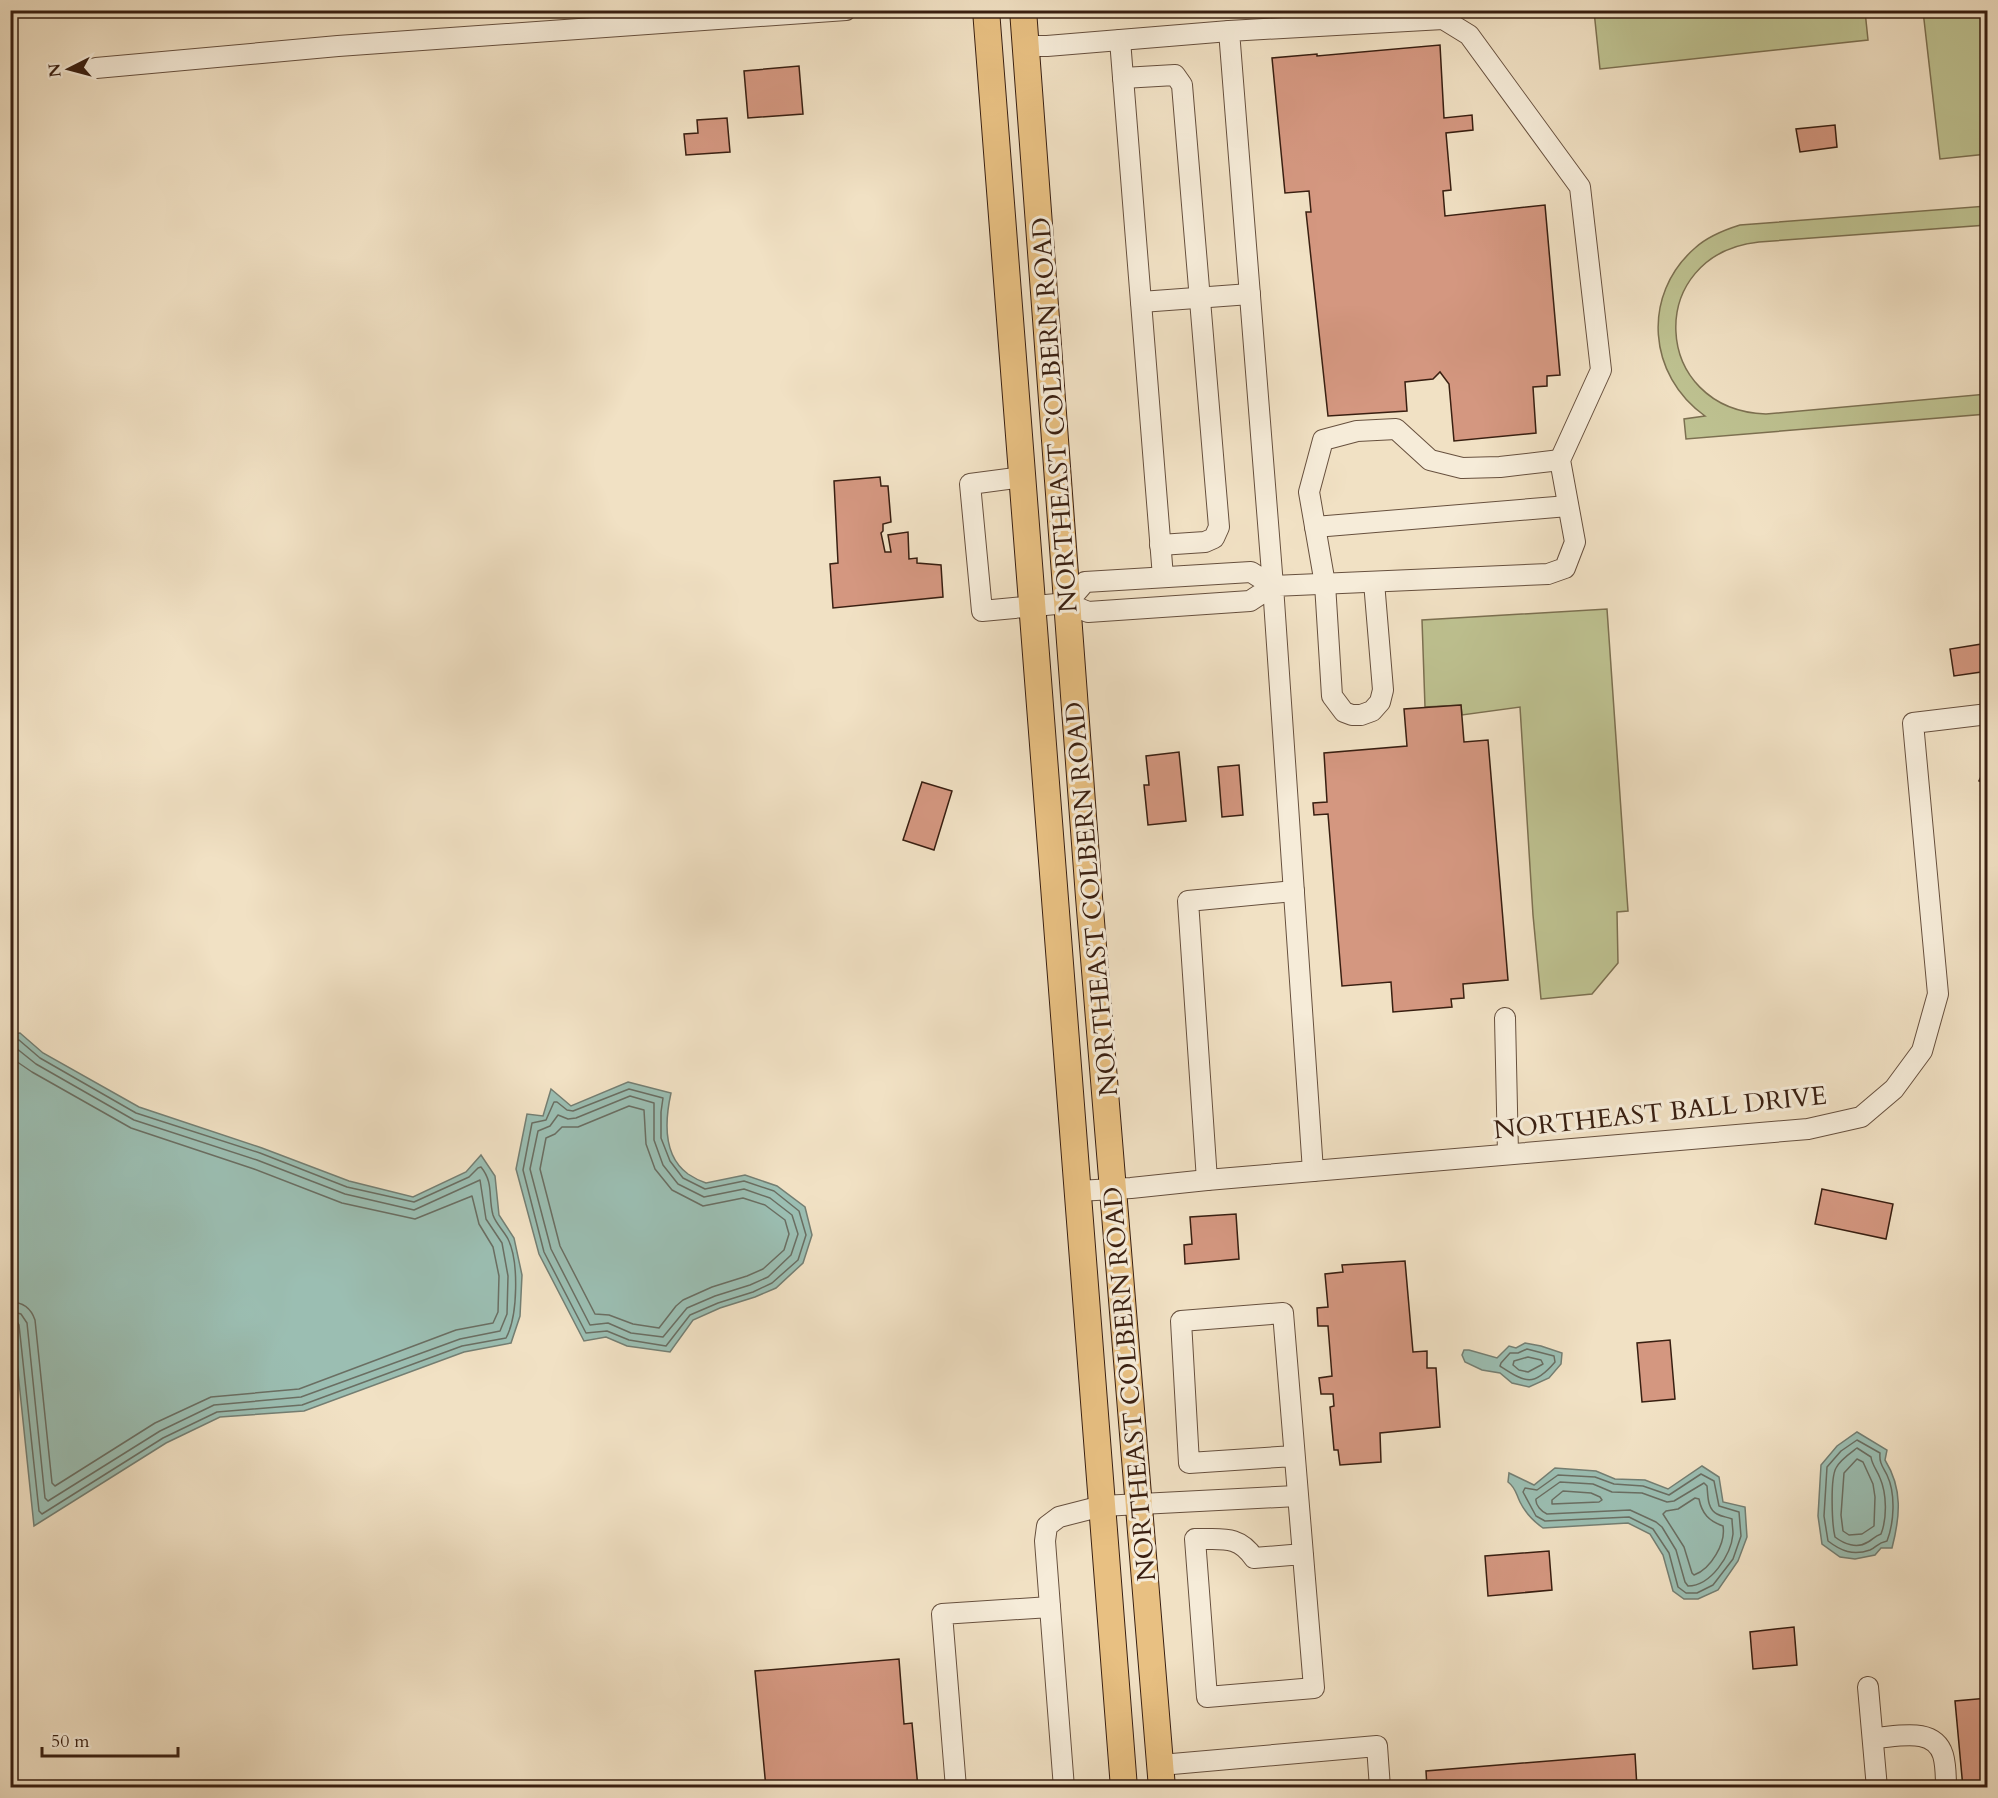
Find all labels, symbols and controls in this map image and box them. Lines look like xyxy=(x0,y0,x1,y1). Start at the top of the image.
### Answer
north arrow xyxy=(39,39,99,99)
text: N xyxy=(43,62,67,79)
street label: NORTHEAST COLBERN ROAD xyxy=(1023,216,1086,614)
street label: NORTHEAST COLBERN ROAD xyxy=(1057,700,1126,1098)
street label: NORTHEAST BALL DRIVE xyxy=(1492,1078,1828,1147)
street label: NORTHEAST COLBERN ROAD xyxy=(1095,1185,1164,1583)
scale bar xyxy=(42,1720,178,1758)
text: 50 m xyxy=(51,1729,90,1754)

